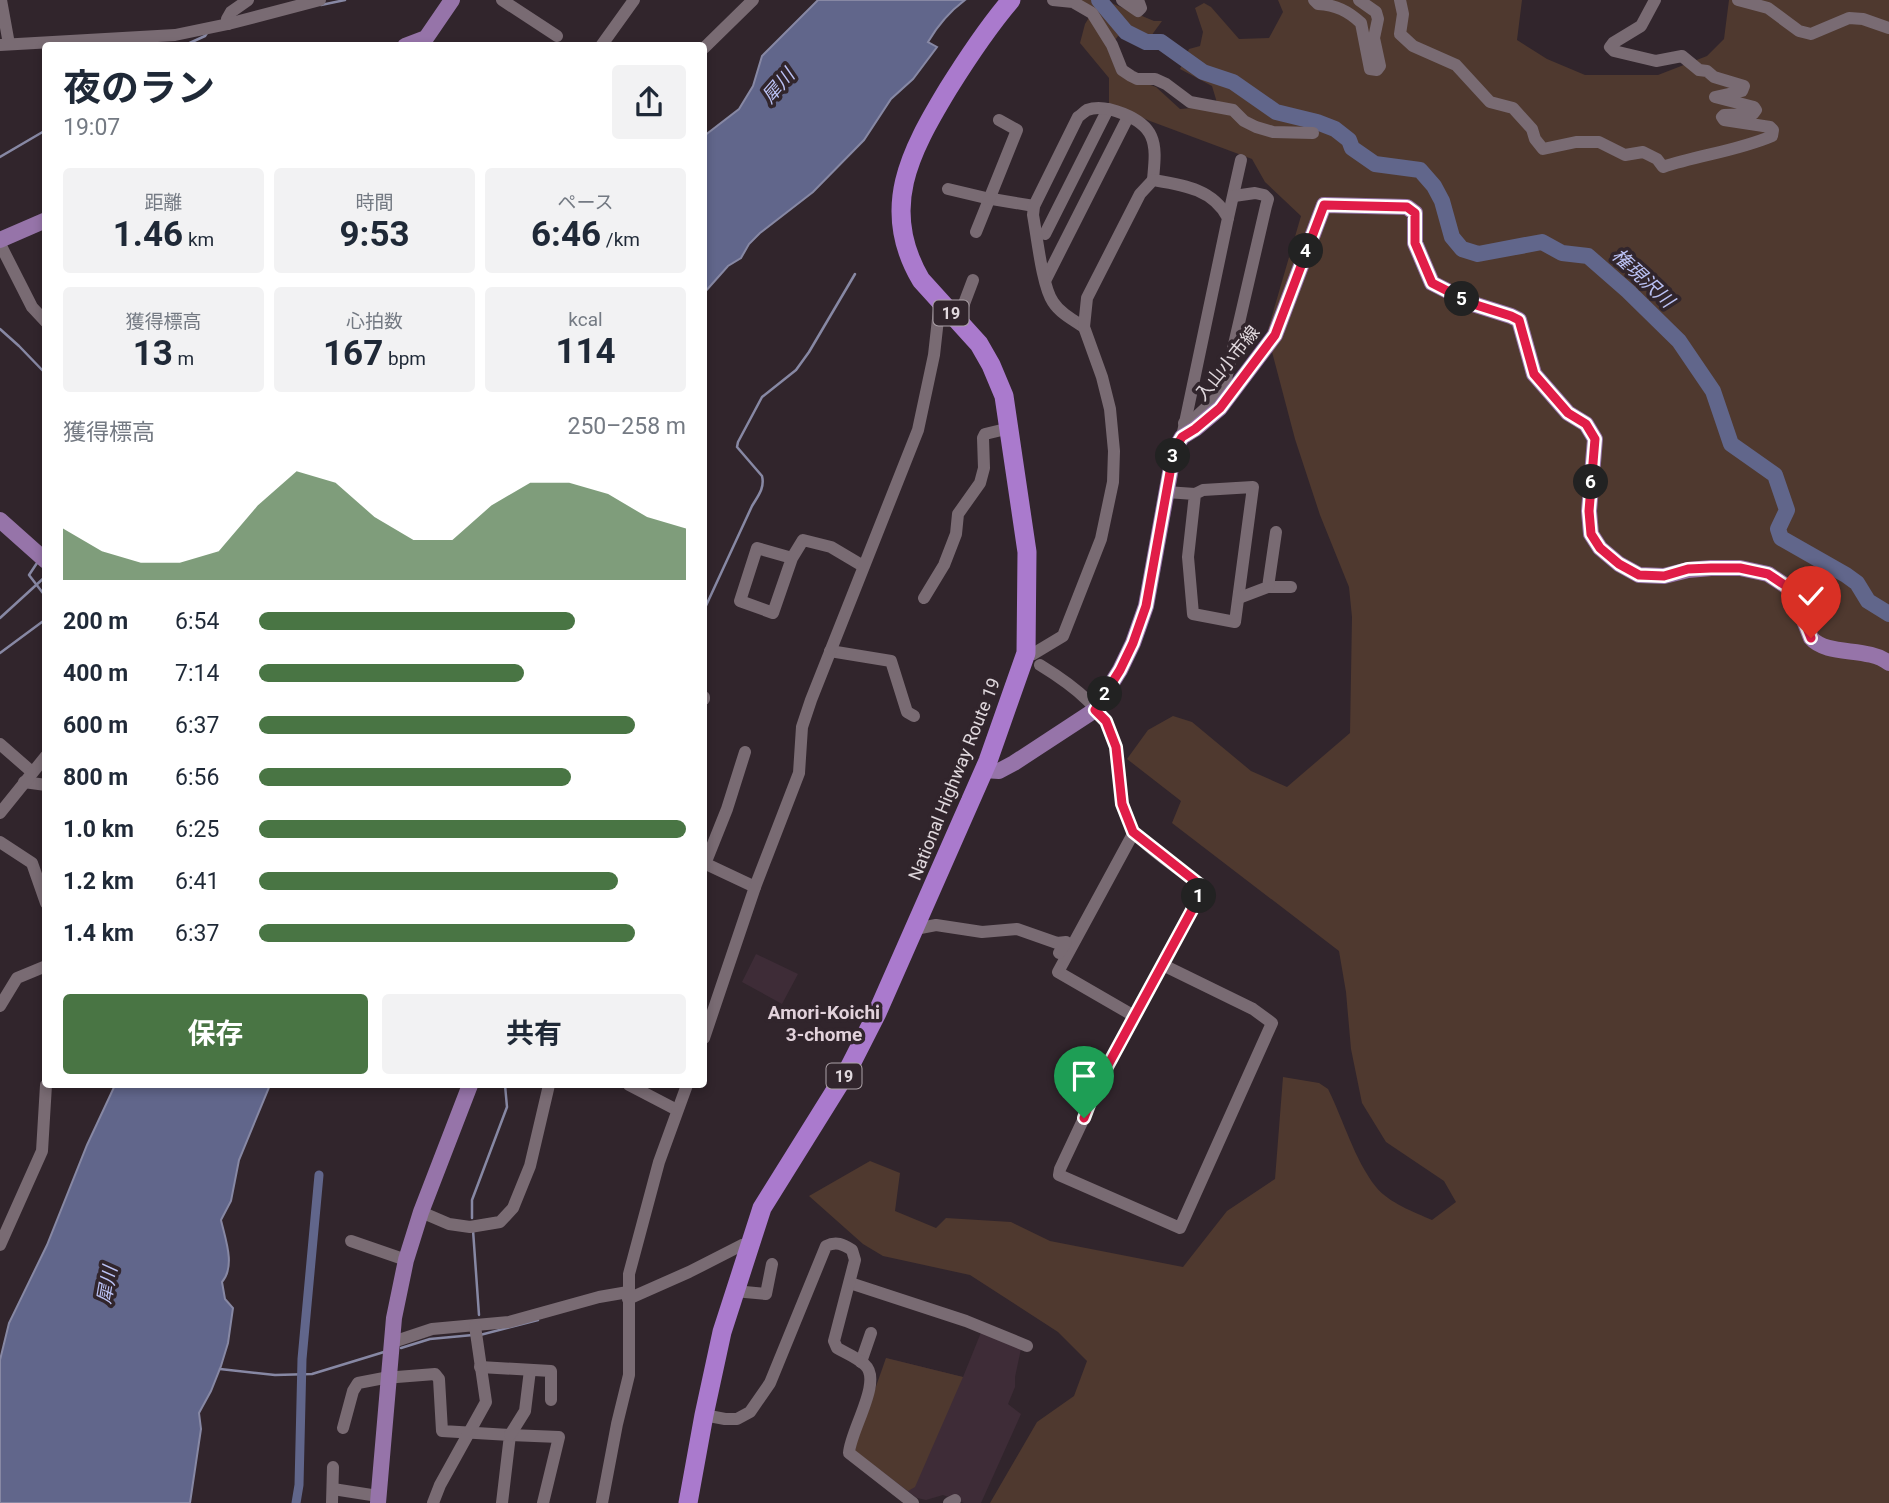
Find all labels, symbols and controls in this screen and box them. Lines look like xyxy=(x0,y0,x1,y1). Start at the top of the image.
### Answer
water label: 犀川 xyxy=(757,63,800,108)
button: share xyxy=(612,65,686,139)
text: 夜のラン xyxy=(63,66,215,110)
text: 19:07 xyxy=(63,114,120,141)
text: 距離 xyxy=(144,191,183,214)
text: 時間 xyxy=(355,191,394,214)
text: ペース xyxy=(557,191,614,214)
text: 1.46 xyxy=(113,214,183,255)
text: 9:53 xyxy=(339,214,410,255)
text: 6:46 xyxy=(531,214,601,255)
text: km xyxy=(183,228,214,251)
text: /km xyxy=(601,228,640,251)
pin: 4 xyxy=(1288,233,1324,268)
text: 4 xyxy=(1300,239,1311,262)
water label: 権現沢川 xyxy=(1607,244,1680,314)
pin: 5 xyxy=(1444,282,1480,316)
text: 5 xyxy=(1456,287,1467,310)
road number: 19 xyxy=(934,300,968,326)
text: kcal xyxy=(568,308,603,331)
text: 獲得標高 xyxy=(125,310,202,333)
text: 心拍数 xyxy=(346,310,403,333)
street label: 入山小市線 xyxy=(1191,321,1263,405)
text: 114 xyxy=(555,331,616,372)
text: 13 xyxy=(133,333,173,374)
text: 167 xyxy=(323,333,383,374)
text: m xyxy=(173,347,194,370)
text: bpm xyxy=(383,347,426,370)
text: 250–258 m xyxy=(567,413,686,440)
text: 獲得標高 xyxy=(63,419,155,446)
pin: 3 xyxy=(1156,438,1190,474)
text: 3 xyxy=(1167,444,1178,467)
pin: 6 xyxy=(1574,464,1608,500)
text: 6 xyxy=(1585,470,1596,493)
pin xyxy=(1781,566,1841,638)
icon: check xyxy=(1792,577,1830,615)
text: 200 m xyxy=(63,608,128,635)
text: 6:54 xyxy=(175,608,219,635)
text: 400 m xyxy=(63,660,128,687)
text: 7:14 xyxy=(175,660,219,687)
street label: National Highway Route 19 xyxy=(904,675,1004,883)
pin: 2 xyxy=(1088,676,1122,712)
text: 2 xyxy=(1099,682,1110,705)
text: 600 m xyxy=(63,712,128,739)
text: 6:37 xyxy=(175,712,219,739)
text: 800 m xyxy=(63,764,128,791)
text: 6:56 xyxy=(175,764,219,791)
text: 1.0 km xyxy=(63,816,134,843)
text: 6:25 xyxy=(175,816,219,843)
text: 1.2 km xyxy=(63,868,134,895)
text: 6:41 xyxy=(175,868,219,895)
pin: 1 xyxy=(1182,878,1216,914)
text: 1 xyxy=(1193,884,1204,907)
text: 1.4 km xyxy=(63,920,134,947)
text: 6:37 xyxy=(175,920,219,947)
button: 保存 xyxy=(63,994,368,1074)
button: 共有 xyxy=(382,994,686,1074)
district label: Amori-Koichi 3-chome xyxy=(768,1001,880,1046)
pin xyxy=(1054,1046,1114,1118)
icon: arrive xyxy=(1065,1057,1103,1095)
road number: 19 xyxy=(826,1064,862,1088)
water label: 犀川 xyxy=(92,1262,122,1306)

